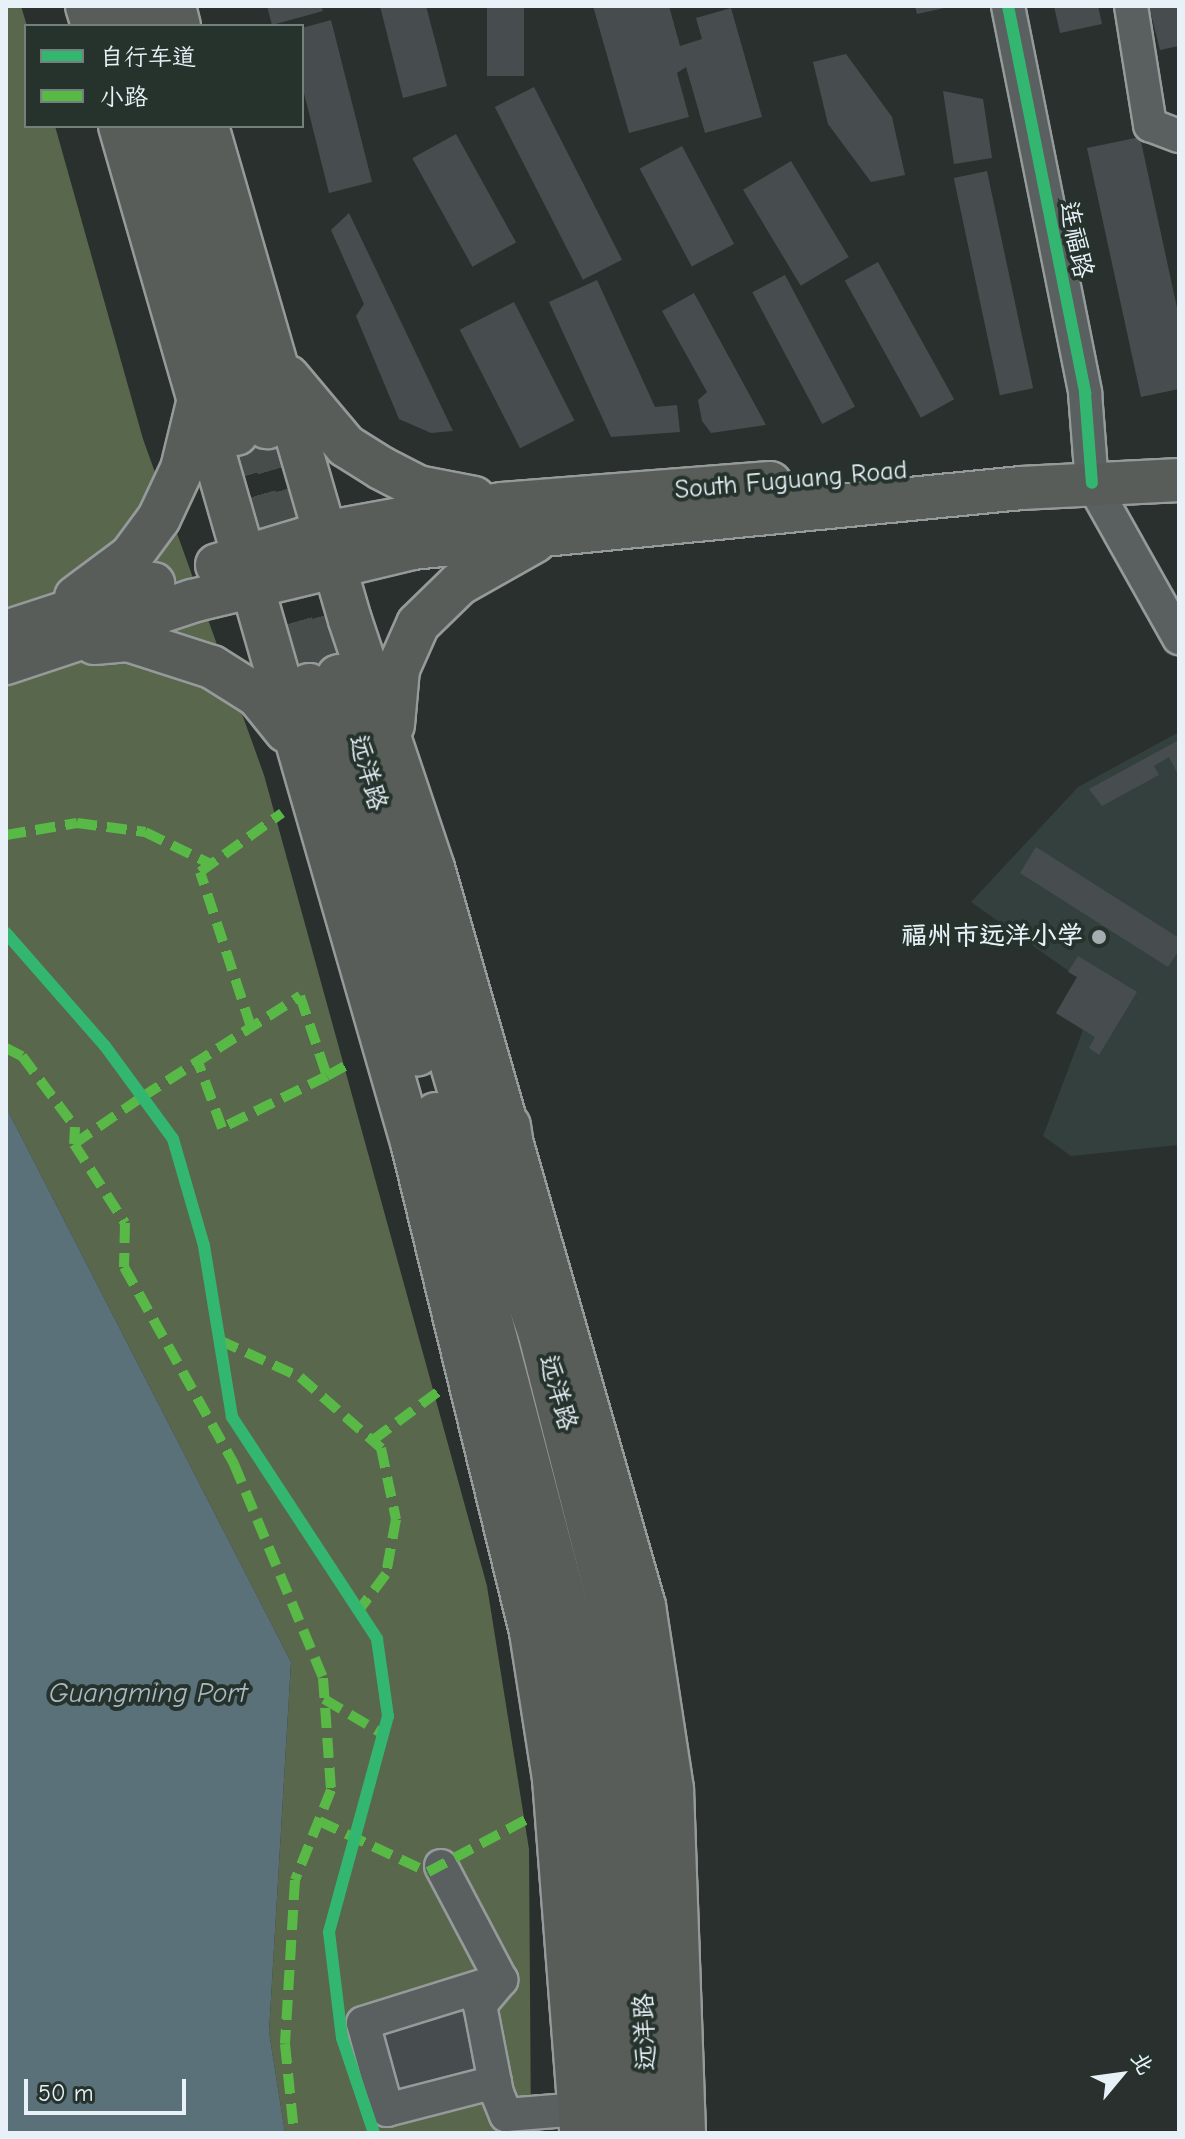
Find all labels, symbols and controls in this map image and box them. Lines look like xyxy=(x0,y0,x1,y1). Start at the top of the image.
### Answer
legend xyxy=(24,24,304,128)
text: 自行车道 xyxy=(100,43,196,71)
text: 小路 xyxy=(100,83,148,111)
street label: 连福路 xyxy=(1052,199,1098,281)
street label: South Fuguang Road xyxy=(673,455,909,507)
street label: 远洋路 xyxy=(341,731,393,815)
place label: 福州市远洋小学 xyxy=(901,921,1083,953)
marker: 福州市远洋小学 xyxy=(1090,928,1108,946)
street label: 远洋路 xyxy=(531,1351,583,1435)
water label: Guangming Port xyxy=(49,1676,247,1710)
street label: 远洋路 xyxy=(629,1992,663,2072)
north arrow xyxy=(1081,2035,1161,2115)
text: 北 xyxy=(1125,2047,1159,2079)
scale bar xyxy=(28,2063,190,2113)
text: 50 m xyxy=(38,2079,94,2107)

